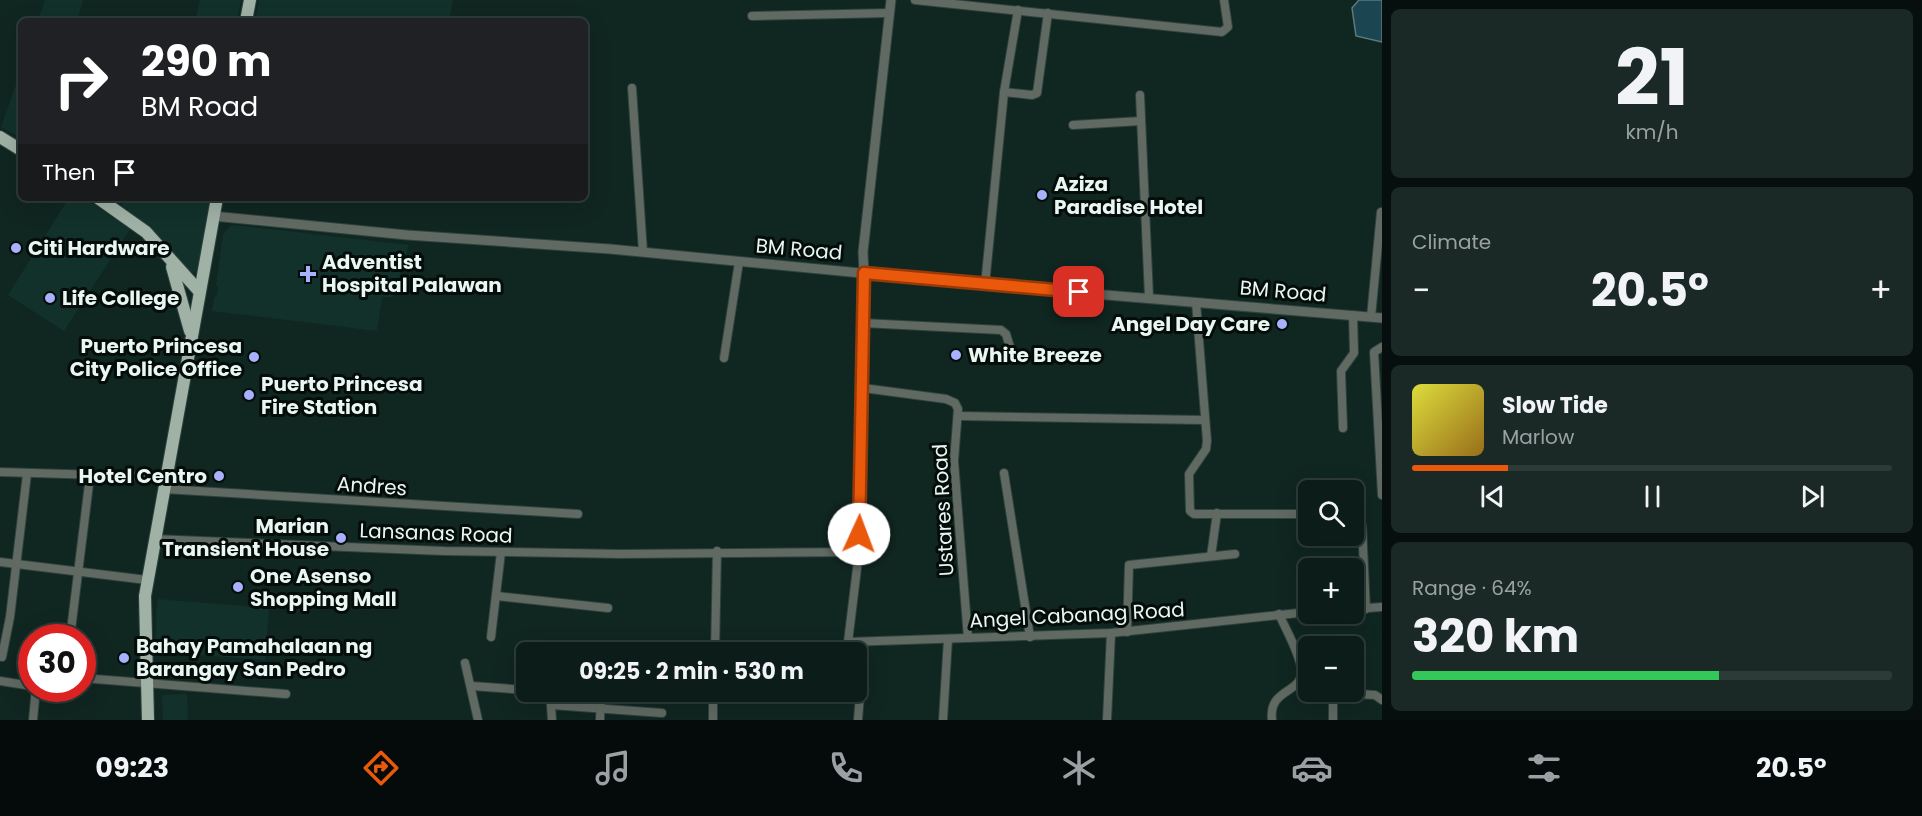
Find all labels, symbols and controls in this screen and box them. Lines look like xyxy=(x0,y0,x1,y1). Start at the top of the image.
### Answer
text: 21 xyxy=(1615,23,1689,132)
text: 290 m xyxy=(141,32,272,91)
icon: right xyxy=(42,42,120,120)
text: BM Road xyxy=(141,88,258,125)
text: km/h xyxy=(1625,118,1679,146)
icon: arrive xyxy=(108,156,141,189)
text: Then xyxy=(42,157,96,188)
place label: Aziza Paradise Hotel xyxy=(1054,170,1203,221)
marker: Aziza Paradise Hotel xyxy=(1035,188,1049,202)
text: Climate xyxy=(1412,228,1491,256)
street label: BM Road xyxy=(755,231,843,267)
place label: Citi Hardware xyxy=(28,234,170,262)
marker: Citi Hardware xyxy=(9,241,23,255)
place label: Adventist Hospital Palawan xyxy=(322,248,502,299)
text: 20.5° xyxy=(1591,259,1709,322)
marker: Adventist Hospital Palawan xyxy=(299,265,317,283)
pin xyxy=(1053,266,1104,317)
text: − xyxy=(1412,267,1430,314)
text: + xyxy=(1869,267,1892,314)
street label: BM Road xyxy=(1239,273,1327,309)
icon: arrive xyxy=(1062,275,1095,308)
place label: Life College xyxy=(62,284,179,312)
marker: Life College xyxy=(43,291,57,305)
place label: Angel Day Care xyxy=(1111,310,1270,338)
marker: Angel Day Care xyxy=(1275,317,1289,331)
place label: Puerto Princesa City Police Office xyxy=(70,332,242,383)
place label: White Breeze xyxy=(968,341,1102,369)
marker: White Breeze xyxy=(949,348,963,362)
marker: Puerto Princesa City Police Office xyxy=(247,350,261,364)
place label: Puerto Princesa Fire Station xyxy=(261,370,423,421)
marker: Puerto Princesa Fire Station xyxy=(242,388,256,402)
text: Slow Tide xyxy=(1502,390,1608,421)
text: Marlow xyxy=(1502,423,1574,451)
street label: Ustares Road xyxy=(926,443,960,577)
place label: Hotel Centro xyxy=(79,462,207,490)
marker: Hotel Centro xyxy=(212,469,226,483)
street label: Andres xyxy=(336,470,408,502)
map controls xyxy=(1298,480,1364,702)
button: search xyxy=(1298,480,1364,546)
icon: previous xyxy=(1476,480,1509,513)
icon: pause xyxy=(1636,480,1669,513)
icon: next xyxy=(1796,480,1829,513)
position arrow xyxy=(827,502,891,566)
place label: Marian Transient House xyxy=(162,512,329,563)
street label: Lansanas Road xyxy=(359,516,513,550)
marker: Marian Transient House xyxy=(334,531,348,545)
button: + xyxy=(1298,558,1364,624)
place label: One Asenso Shopping Mall xyxy=(250,562,397,613)
text: Range · 64% xyxy=(1412,574,1532,602)
marker: One Asenso Shopping Mall xyxy=(231,580,245,594)
street label: Angel Cabanag Road xyxy=(969,595,1185,635)
text: 320 km xyxy=(1412,605,1579,668)
speed limit sign: 30 xyxy=(18,624,96,702)
place label: Bahay Pamahalaan ng Barangay San Pedro xyxy=(136,632,372,683)
button: − xyxy=(1298,636,1364,702)
marker: Bahay Pamahalaan ng Barangay San Pedro xyxy=(117,651,131,665)
text: 09:25 · 2 min · 530 m xyxy=(579,656,804,687)
icon: directions xyxy=(360,747,402,789)
icon: music xyxy=(592,747,634,789)
icon: phone xyxy=(825,747,867,789)
icon: climate xyxy=(1058,747,1100,789)
icon: car xyxy=(1291,747,1333,789)
icon: filters xyxy=(1523,747,1565,789)
text: 09:23 xyxy=(95,749,169,786)
text: 20.5° xyxy=(1756,749,1827,786)

